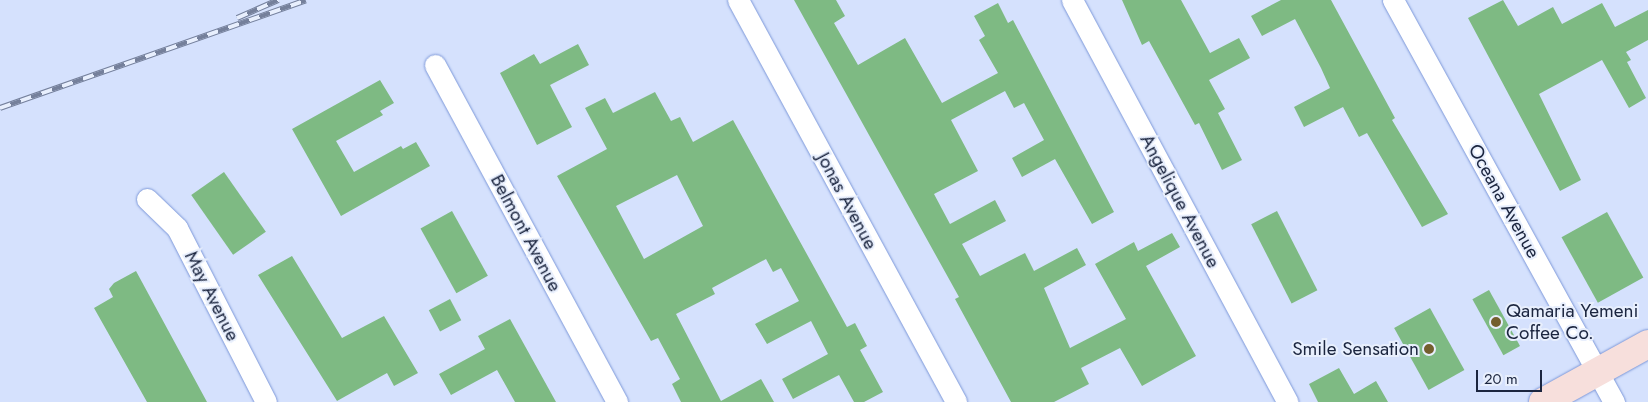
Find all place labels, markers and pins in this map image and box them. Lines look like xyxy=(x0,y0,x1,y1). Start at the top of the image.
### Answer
place label: Qamaria Yemeni Coffee Co. xyxy=(1506,300,1638,344)
marker: Qamaria Yemeni Coffee Co. xyxy=(1490,316,1502,328)
place label: Smile Sensation xyxy=(1292,338,1419,360)
marker: Smile Sensation xyxy=(1423,343,1435,355)

